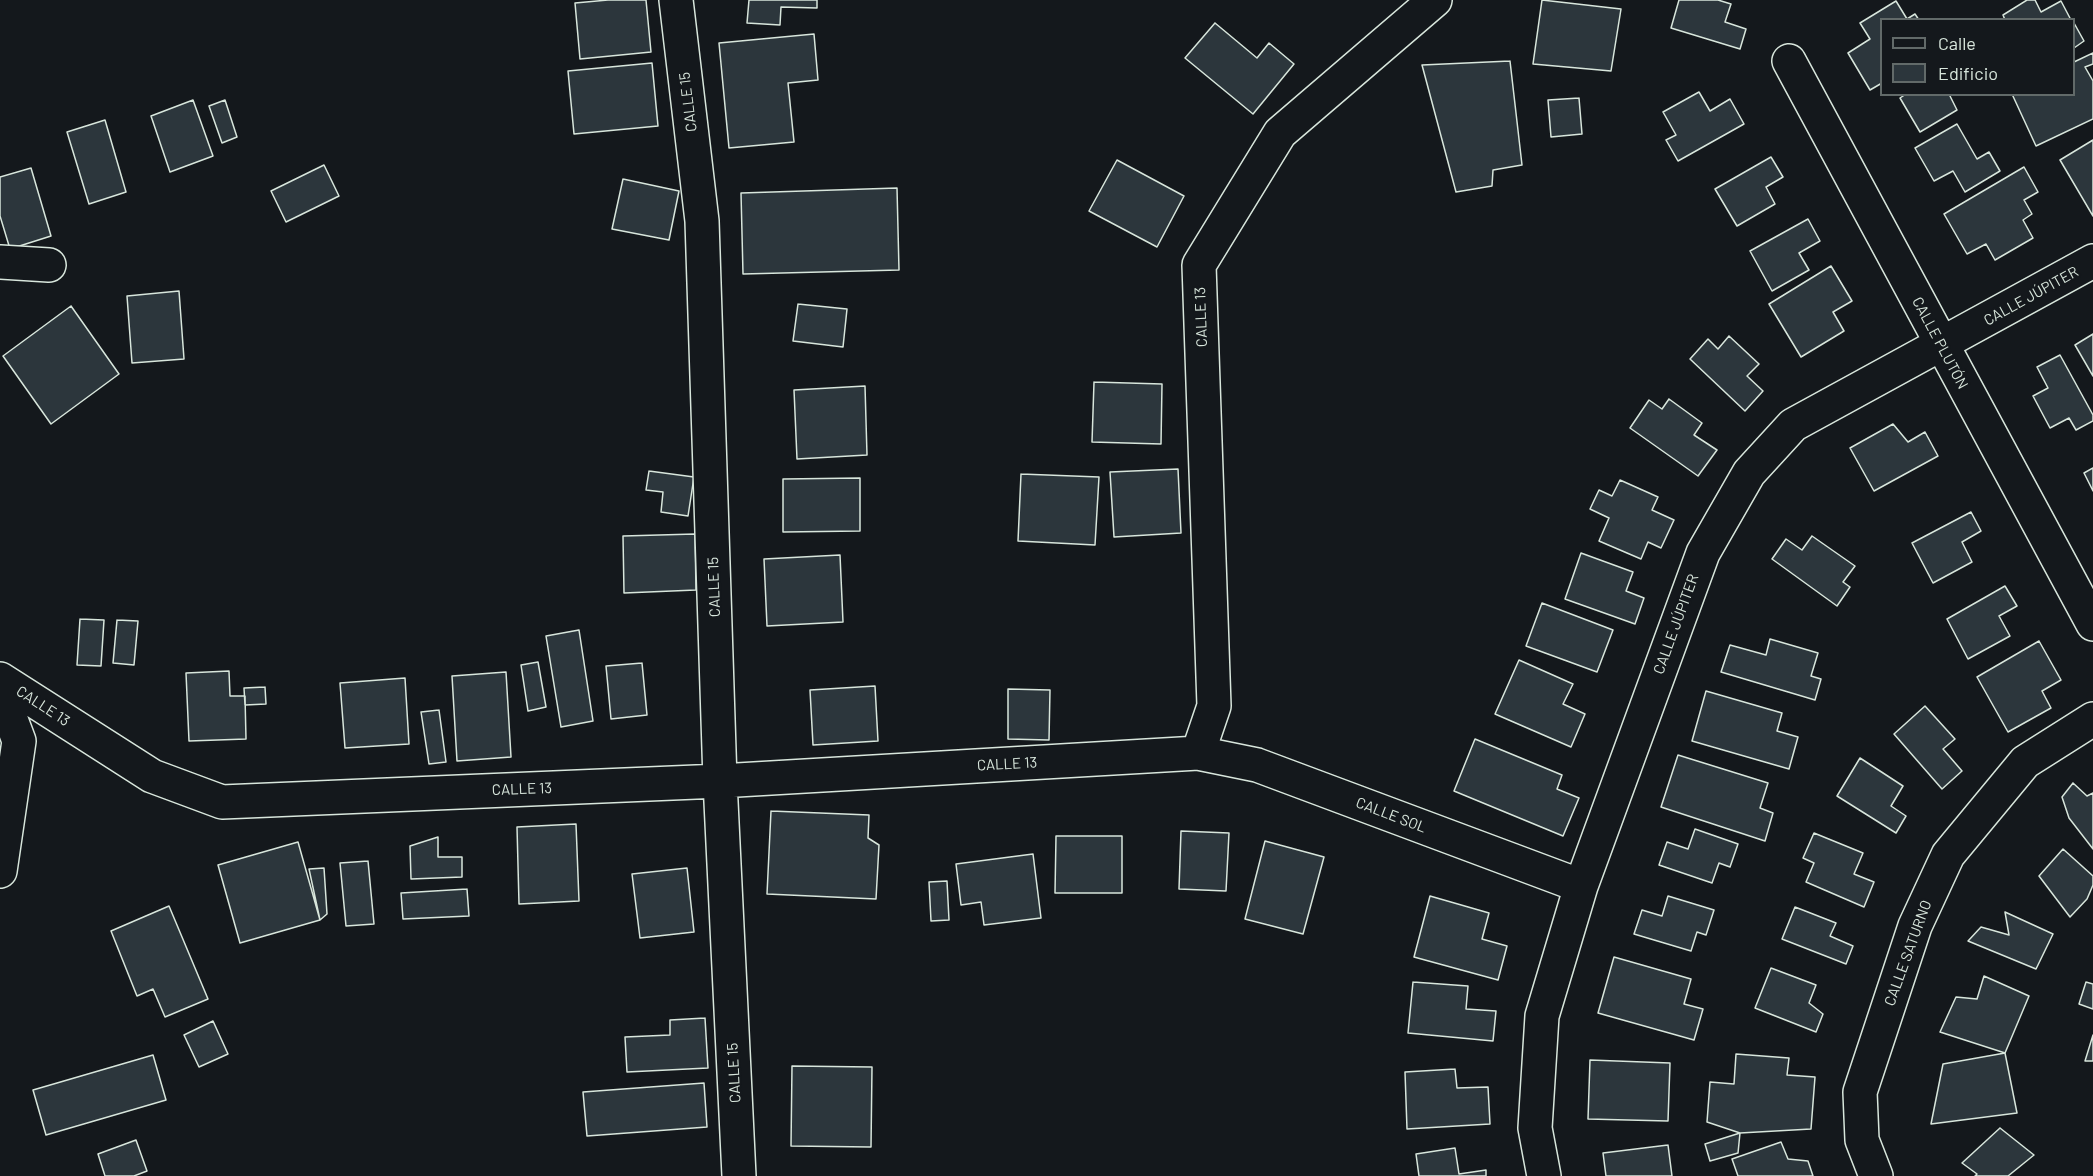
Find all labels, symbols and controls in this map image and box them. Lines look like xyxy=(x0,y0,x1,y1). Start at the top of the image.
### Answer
legend xyxy=(1880,18,2075,96)
text: Calle xyxy=(1938,32,1976,54)
text: Edificio xyxy=(1938,62,1998,84)
street label: CALLE 15 xyxy=(675,71,701,133)
street label: CALLE JÚPITER xyxy=(1981,263,2081,329)
street label: CALLE 13 xyxy=(1191,287,1211,347)
street label: CALLE PLUTÓN xyxy=(1908,294,1972,392)
street label: CALLE 15 xyxy=(704,557,724,617)
street label: CALLE JÚPITER xyxy=(1650,571,1702,677)
street label: CALLE 13 xyxy=(13,682,73,730)
street label: CALLE 13 xyxy=(976,753,1038,775)
street label: CALLE 13 xyxy=(492,779,552,799)
street label: CALLE SOL xyxy=(1353,793,1429,837)
street label: CALLE SATURNO xyxy=(1881,898,1935,1008)
street label: CALLE 15 xyxy=(723,1042,745,1104)

